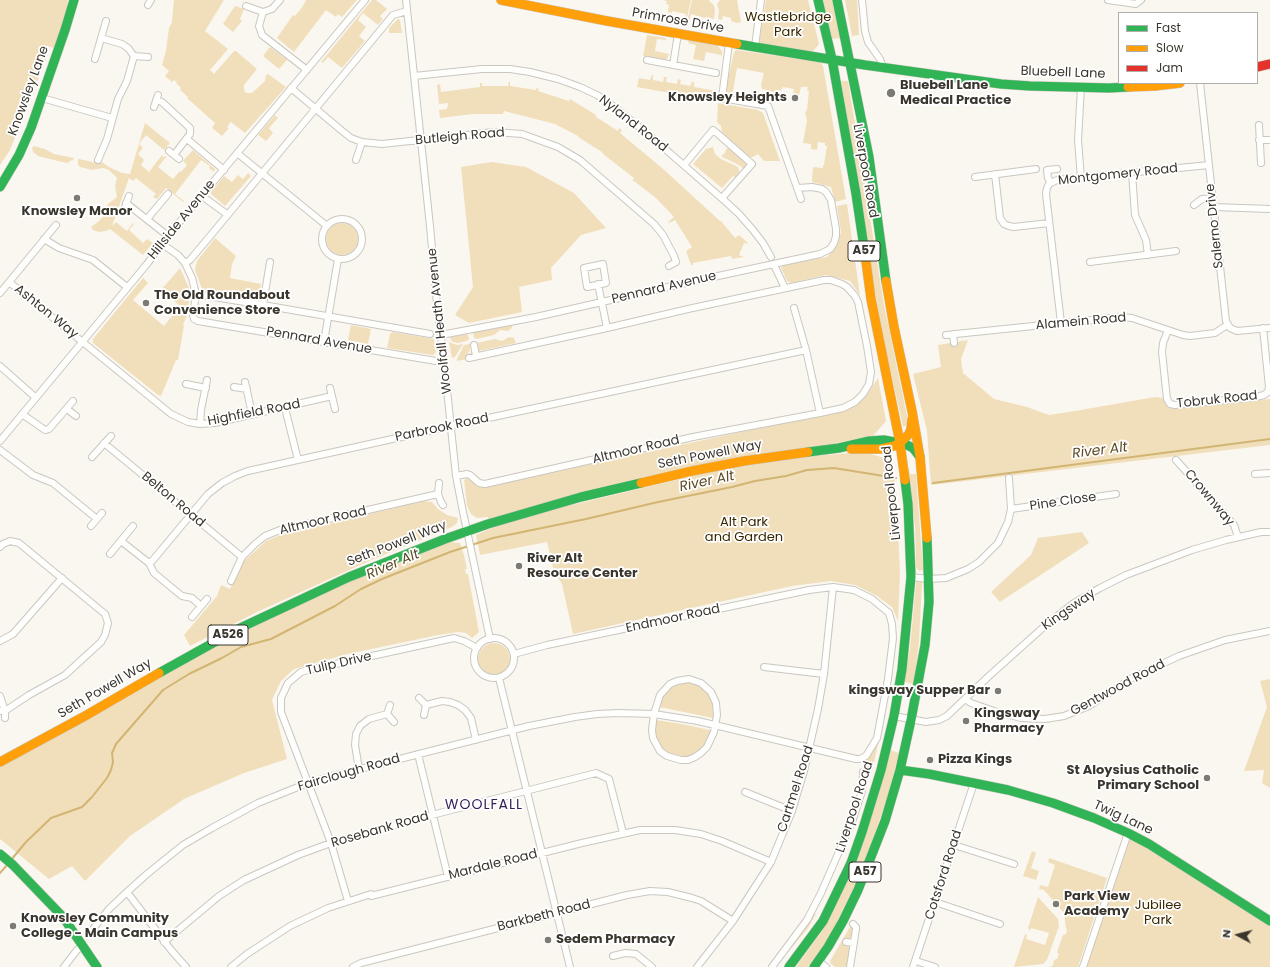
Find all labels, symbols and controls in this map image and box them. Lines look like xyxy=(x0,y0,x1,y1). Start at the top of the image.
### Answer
street label: Primrose Drive xyxy=(631,5,725,37)
park label: Wastlebridge Park xyxy=(745,10,831,41)
legend xyxy=(1118,12,1258,84)
text: Fast xyxy=(1156,19,1181,36)
text: Slow xyxy=(1156,39,1184,56)
street label: Knowsley Lane xyxy=(5,44,53,138)
text: Jam xyxy=(1156,59,1183,76)
street label: Bluebell Lane xyxy=(1020,64,1106,82)
place label: Bluebell Lane Medical Practice xyxy=(900,78,1011,109)
marker: Bluebell Lane Medical Practice xyxy=(885,87,897,99)
place label: Knowsley Heights xyxy=(668,90,787,106)
street label: Nyland Road xyxy=(596,92,670,156)
marker: Knowsley Heights xyxy=(790,93,800,103)
street label: Liverpool Road xyxy=(849,123,881,219)
street label: Butleigh Road xyxy=(415,125,505,149)
street label: Montgomery Road xyxy=(1057,161,1179,189)
street label: Hillside Avenue xyxy=(145,177,219,263)
street label: Salerno Drive xyxy=(1203,183,1227,269)
marker: Knowsley Manor xyxy=(72,193,82,203)
place label: Knowsley Manor xyxy=(22,204,132,220)
road number: A57 xyxy=(848,241,880,261)
street label: Woolfall Heath Avenue xyxy=(425,247,455,395)
street label: Pennard Avenue xyxy=(610,268,718,308)
street label: Ashton Way xyxy=(11,282,81,342)
place label: The Old Roundabout Convenience Store xyxy=(154,288,290,319)
marker: The Old Roundabout Convenience Store xyxy=(141,298,151,308)
street label: Alamein Road xyxy=(1035,310,1127,334)
street label: Pennard Avenue xyxy=(265,324,373,358)
street label: Tobruk Road xyxy=(1176,388,1258,412)
street label: Highfield Road xyxy=(206,396,302,430)
street label: Parbrook Road xyxy=(394,410,490,446)
street label: Altmoor Road xyxy=(591,432,681,468)
street label: Seth Powell Way xyxy=(657,437,763,473)
water label: River Alt xyxy=(1071,439,1129,463)
street label: Liverpool Road xyxy=(879,445,905,541)
street label: Crownway xyxy=(1181,467,1237,529)
water label: River Alt xyxy=(678,468,736,496)
street label: Belton Road xyxy=(138,469,208,531)
street label: Pine Close xyxy=(1029,490,1097,514)
street label: Altmoor Road xyxy=(278,503,368,539)
park label: Alt Park and Garden xyxy=(705,515,783,546)
street label: Seth Powell Way xyxy=(345,518,449,570)
water label: River Alt xyxy=(364,546,422,584)
place label: River Alt Resource Center xyxy=(527,551,637,582)
marker: River Alt Resource Center xyxy=(514,561,524,571)
street label: Kingsway xyxy=(1039,586,1099,634)
street label: Endmoor Road xyxy=(624,601,722,637)
road number: A526 xyxy=(208,625,248,645)
street label: Tulip Drive xyxy=(305,649,373,679)
street label: Seth Powell Way xyxy=(55,656,155,722)
street label: Gentwood Road xyxy=(1068,657,1168,719)
place label: kingsway Supper Bar xyxy=(849,683,990,699)
marker: kingsway Supper Bar xyxy=(993,686,1003,696)
place label: Kingsway Pharmacy xyxy=(974,706,1044,737)
marker: Kingsway Pharmacy xyxy=(961,716,971,726)
street label: Cartmel Road xyxy=(775,744,817,834)
street label: Fairclough Road xyxy=(296,751,402,795)
place label: Pizza Kings xyxy=(938,752,1012,768)
marker: Pizza Kings xyxy=(925,755,935,765)
street label: Liverpool Road xyxy=(833,759,877,855)
place label: St Aloysius Catholic Primary School xyxy=(1067,763,1199,794)
marker: St Aloysius Catholic Primary School xyxy=(1202,773,1212,783)
district label: WOOLFALL xyxy=(445,797,523,813)
street label: Twig Lane xyxy=(1091,797,1155,839)
street label: Rosebank Road xyxy=(329,809,431,851)
street label: Cotsford Road xyxy=(922,828,966,922)
street label: Mardale Road xyxy=(447,846,539,884)
road number: A57 xyxy=(849,862,881,882)
place label: Park View Academy xyxy=(1064,889,1130,920)
street label: Barkbeth Road xyxy=(496,897,592,935)
park label: Jubilee Park xyxy=(1135,898,1181,929)
marker: Park View Academy xyxy=(1051,899,1061,909)
place label: Knowsley Community College - Main Campus xyxy=(21,911,178,942)
north arrow xyxy=(1218,915,1258,955)
marker: Knowsley Community College - Main Campus xyxy=(8,921,18,931)
text: N xyxy=(1218,928,1235,939)
place label: Sedem Pharmacy xyxy=(556,932,675,948)
marker: Sedem Pharmacy xyxy=(543,935,553,945)

